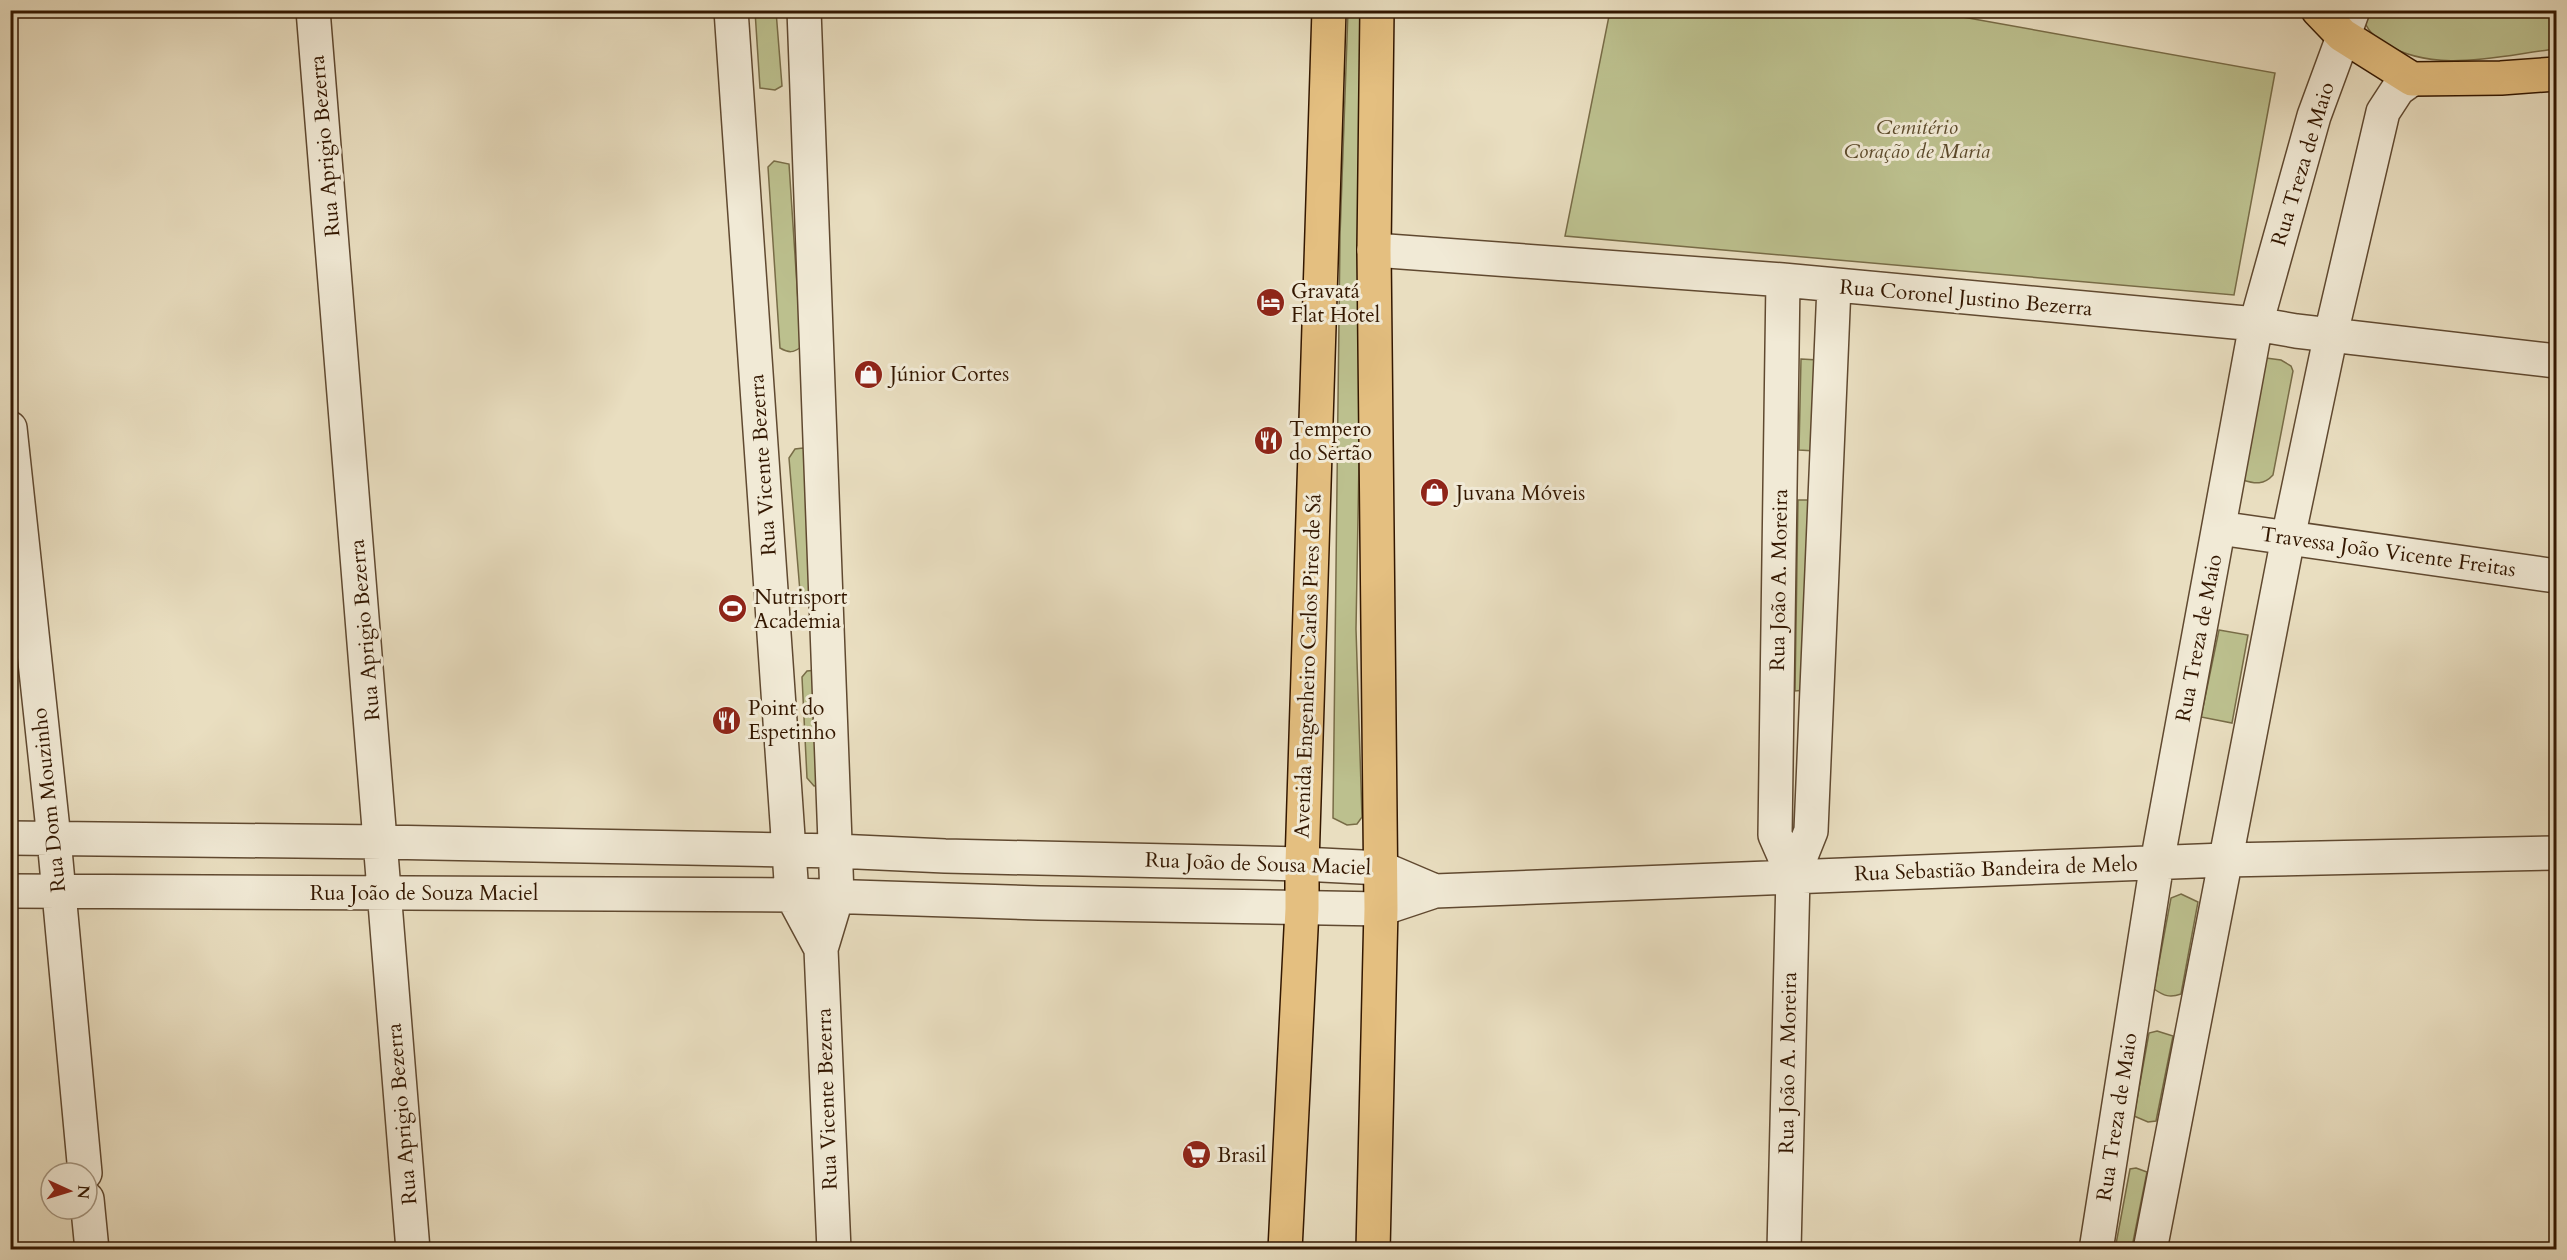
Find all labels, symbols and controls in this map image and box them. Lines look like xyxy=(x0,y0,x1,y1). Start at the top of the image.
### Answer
street label: Rua Aprigio Bezerra xyxy=(303,54,347,238)
street label: Rua Treza de Maio xyxy=(2264,78,2342,250)
park label: Cemitério Coração de Maria xyxy=(1844,113,1990,166)
street label: Rua Coronel Justino Bezerra xyxy=(1838,272,2094,324)
place label: Gravatá Flat Hotel xyxy=(1291,277,1380,330)
hotel icon: Gravatá Flat Hotel xyxy=(1254,287,1286,319)
shop icon: Júnior Cortes xyxy=(853,358,885,390)
place label: Júnior Cortes xyxy=(887,360,1009,389)
street label: Rua Vicente Bezerra xyxy=(742,373,784,557)
place label: Tempero do Sertão xyxy=(1289,415,1372,468)
restaurant icon: Tempero do Sertão xyxy=(1252,425,1284,457)
shop icon: Juvana Móveis xyxy=(1419,477,1451,509)
place label: Juvana Móveis xyxy=(1453,479,1585,508)
street label: Rua João A. Moreira xyxy=(1763,489,1795,671)
street label: Avenida Engenheiro Carlos Pires de Sá xyxy=(1287,493,1329,839)
street label: Travessa João Vicente Freitas xyxy=(2258,520,2518,584)
street label: Rua Aprigio Bezerra xyxy=(343,538,387,722)
street label: Rua Treza de Maio xyxy=(2169,552,2229,724)
place label: Nutrisport Academia xyxy=(754,583,848,636)
sports icon: Nutrisport Academia xyxy=(717,593,749,625)
place label: Point do Espetinho xyxy=(748,694,836,747)
restaurant icon: Point do Espetinho xyxy=(711,704,743,736)
street label: Rua Dom Mouzinho xyxy=(25,706,73,894)
street label: Rua João de Sousa Maciel xyxy=(1145,846,1371,882)
street label: Rua Sebastião Bandeira de Melo xyxy=(1854,850,2138,888)
street label: Rua João de Souza Maciel xyxy=(310,879,538,908)
street label: Rua João A. Moreira xyxy=(1772,972,1804,1154)
street label: Rua Vicente Bezerra xyxy=(809,1007,845,1191)
street label: Rua Aprigio Bezerra xyxy=(380,1022,424,1206)
street label: Rua Treza de Maio xyxy=(2089,1031,2145,1203)
supermarket icon: Brasil xyxy=(1180,1139,1212,1171)
place label: Brasil xyxy=(1217,1141,1266,1170)
north arrow xyxy=(39,1161,99,1221)
text: N xyxy=(72,1184,94,1200)

